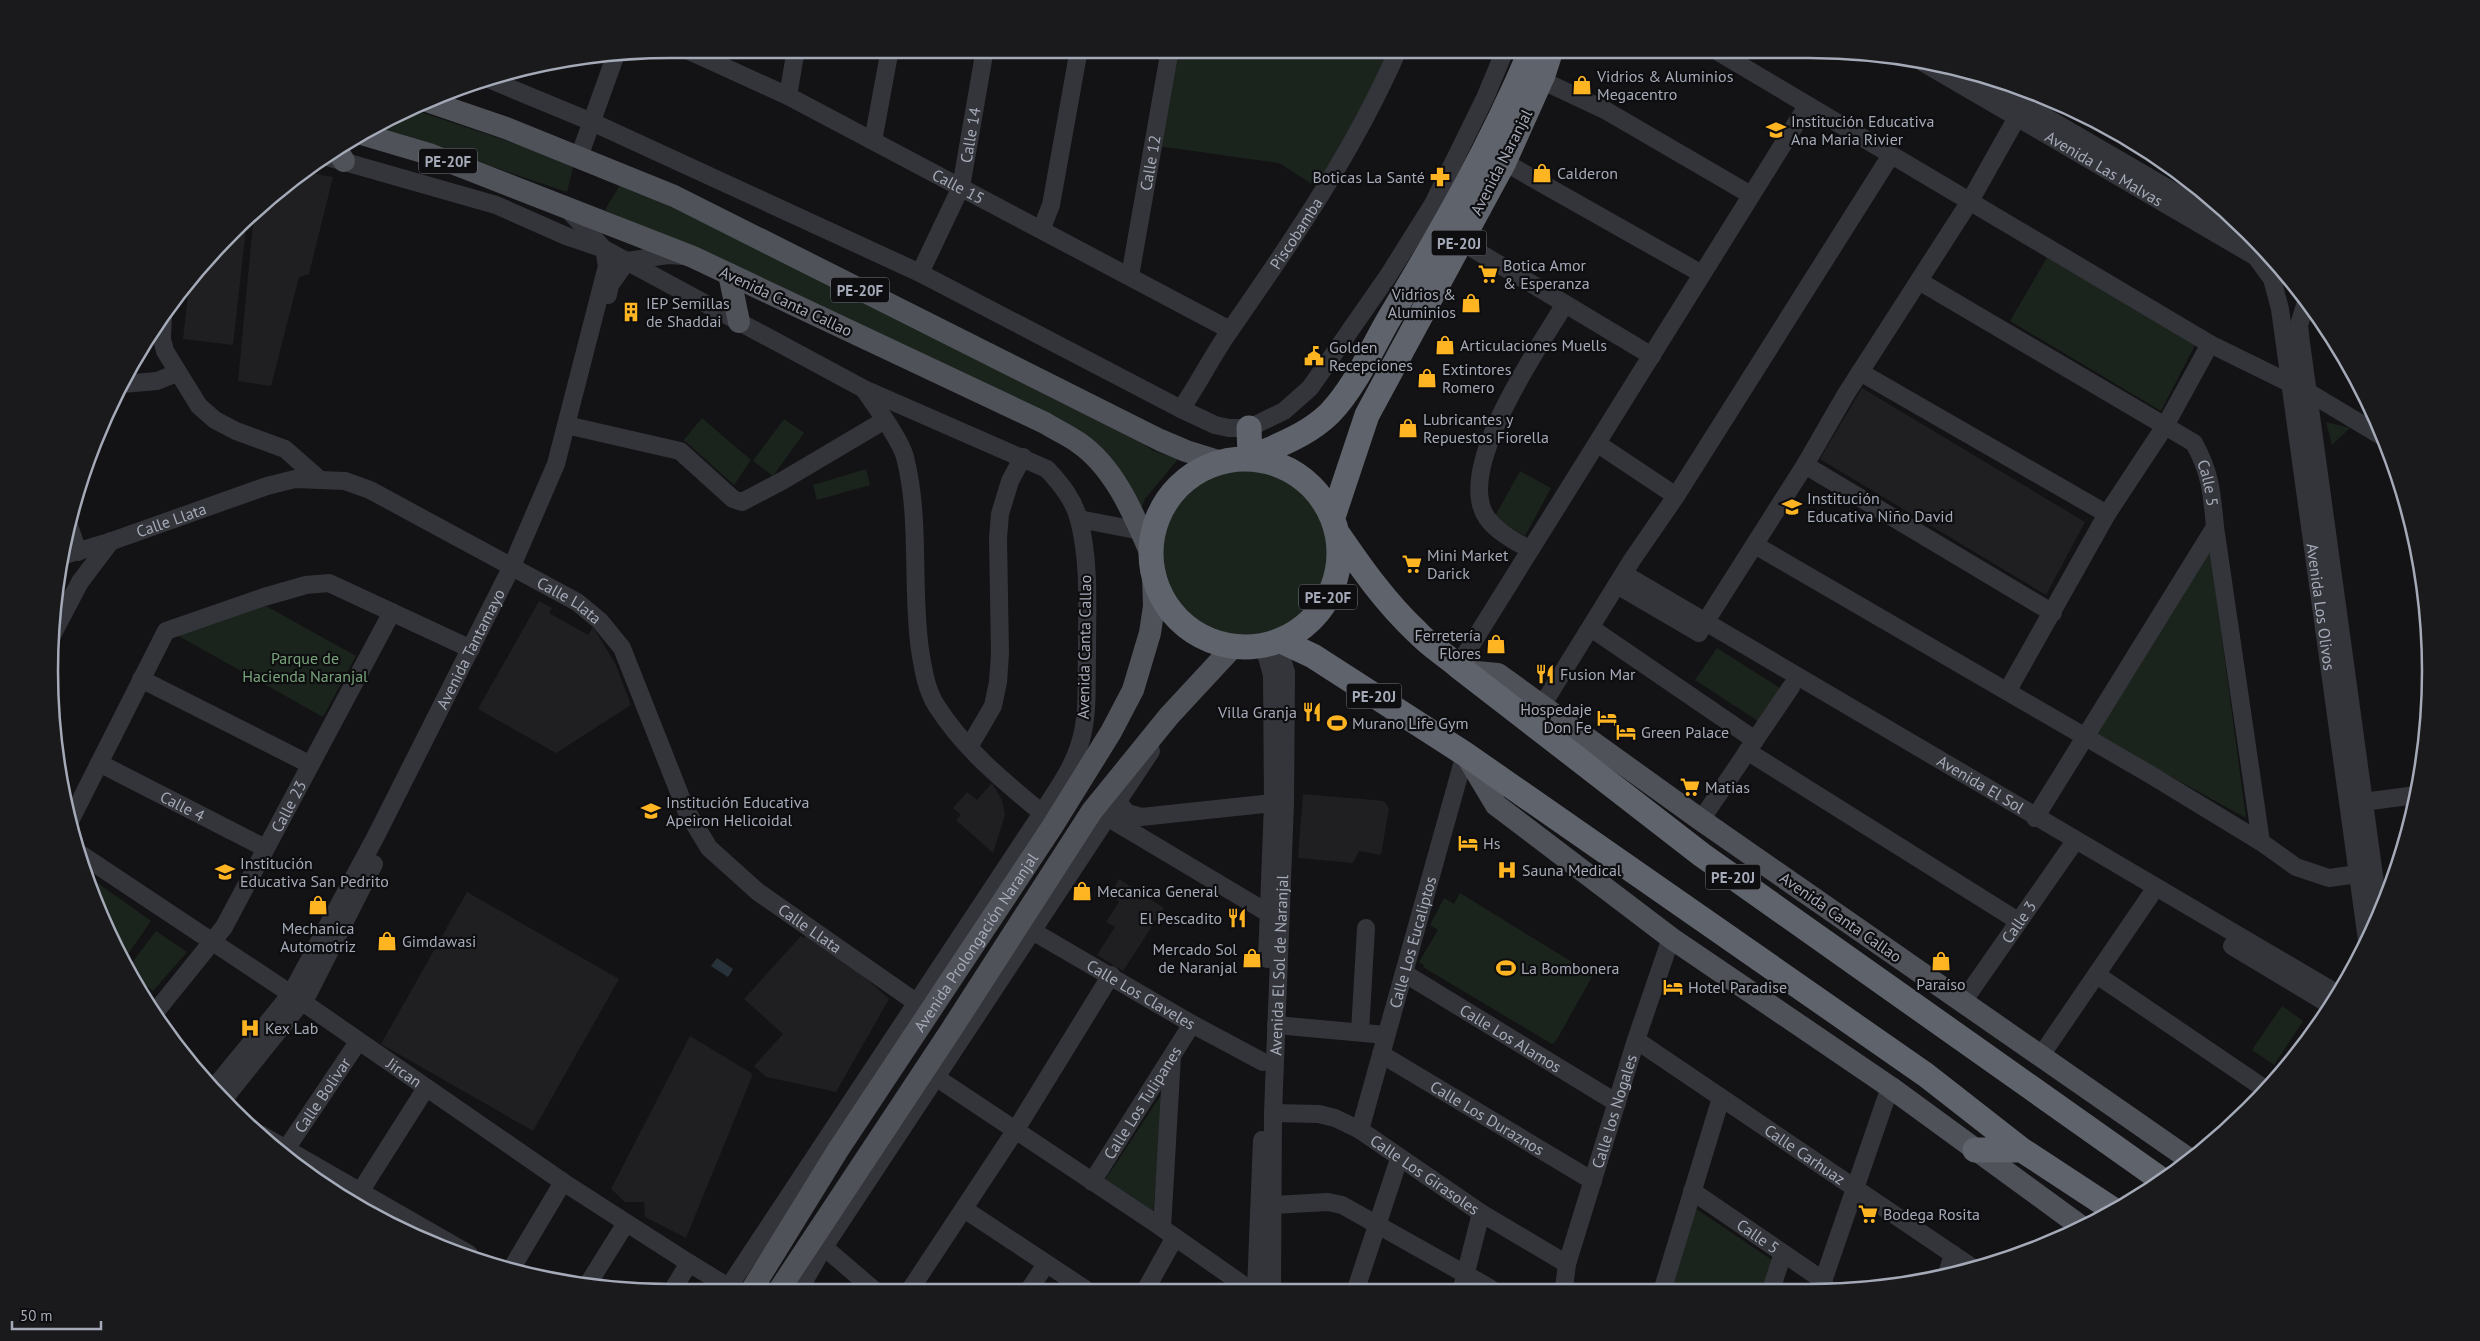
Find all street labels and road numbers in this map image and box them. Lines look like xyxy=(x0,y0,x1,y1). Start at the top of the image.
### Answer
street label: Calle 14 xyxy=(955,105,985,164)
street label: Avenida Naranjal xyxy=(1466,105,1536,218)
street label: Avenida Las Malvas xyxy=(2042,126,2167,211)
street label: Calle 12 xyxy=(1135,133,1165,192)
road number: PE-20F xyxy=(419,148,477,174)
street label: Calle 15 xyxy=(929,164,988,208)
street label: Piscobamba xyxy=(1265,194,1327,273)
road number: PE-20J xyxy=(1432,230,1486,256)
street label: Avenida Canta Callao xyxy=(716,261,856,341)
road number: PE-20F xyxy=(831,278,889,302)
street label: Calle 5 xyxy=(2193,457,2223,507)
street label: Calle Llata xyxy=(133,498,209,542)
street label: Avenida Los Olivos xyxy=(2302,542,2340,672)
street label: Calle Llata xyxy=(534,572,606,628)
street label: Avenida Canta Callao xyxy=(1073,575,1095,719)
road number: PE-20F xyxy=(1299,584,1357,610)
street label: Avenida Tantamayo xyxy=(432,585,509,712)
road number: PE-20J xyxy=(1346,684,1402,708)
street label: Avenida El Sol xyxy=(1934,751,2028,817)
street label: Calle 23 xyxy=(266,777,310,836)
street label: Calle 4 xyxy=(157,786,209,826)
street label: Avenida Prolongación Naranjal xyxy=(909,849,1042,1035)
road number: PE-20J xyxy=(1706,864,1760,890)
street label: Avenida Canta Callao xyxy=(1776,867,1906,967)
street label: Avenida El Sol de Naranjal xyxy=(1265,874,1292,1056)
street label: Calle Los Eucaliptos xyxy=(1385,874,1440,1010)
street label: Calle 3 xyxy=(1997,897,2040,947)
street label: Calle Llata xyxy=(774,899,846,957)
street label: Calle Los Claveles xyxy=(1083,955,1199,1034)
street label: Calle Los Alamos xyxy=(1456,1000,1565,1077)
street label: Calle Los Tulipanes xyxy=(1099,1042,1186,1163)
street label: Calle los Nogales xyxy=(1587,1052,1641,1171)
street label: Calle Bolivar xyxy=(290,1053,355,1137)
street label: Jircan xyxy=(382,1053,426,1091)
street label: Calle Los Duraznos xyxy=(1427,1076,1548,1160)
street label: Calle Carhuaz xyxy=(1761,1120,1849,1189)
street label: Calle Los Girasoles xyxy=(1367,1130,1484,1219)
street label: Calle 5 xyxy=(1733,1214,1783,1258)

